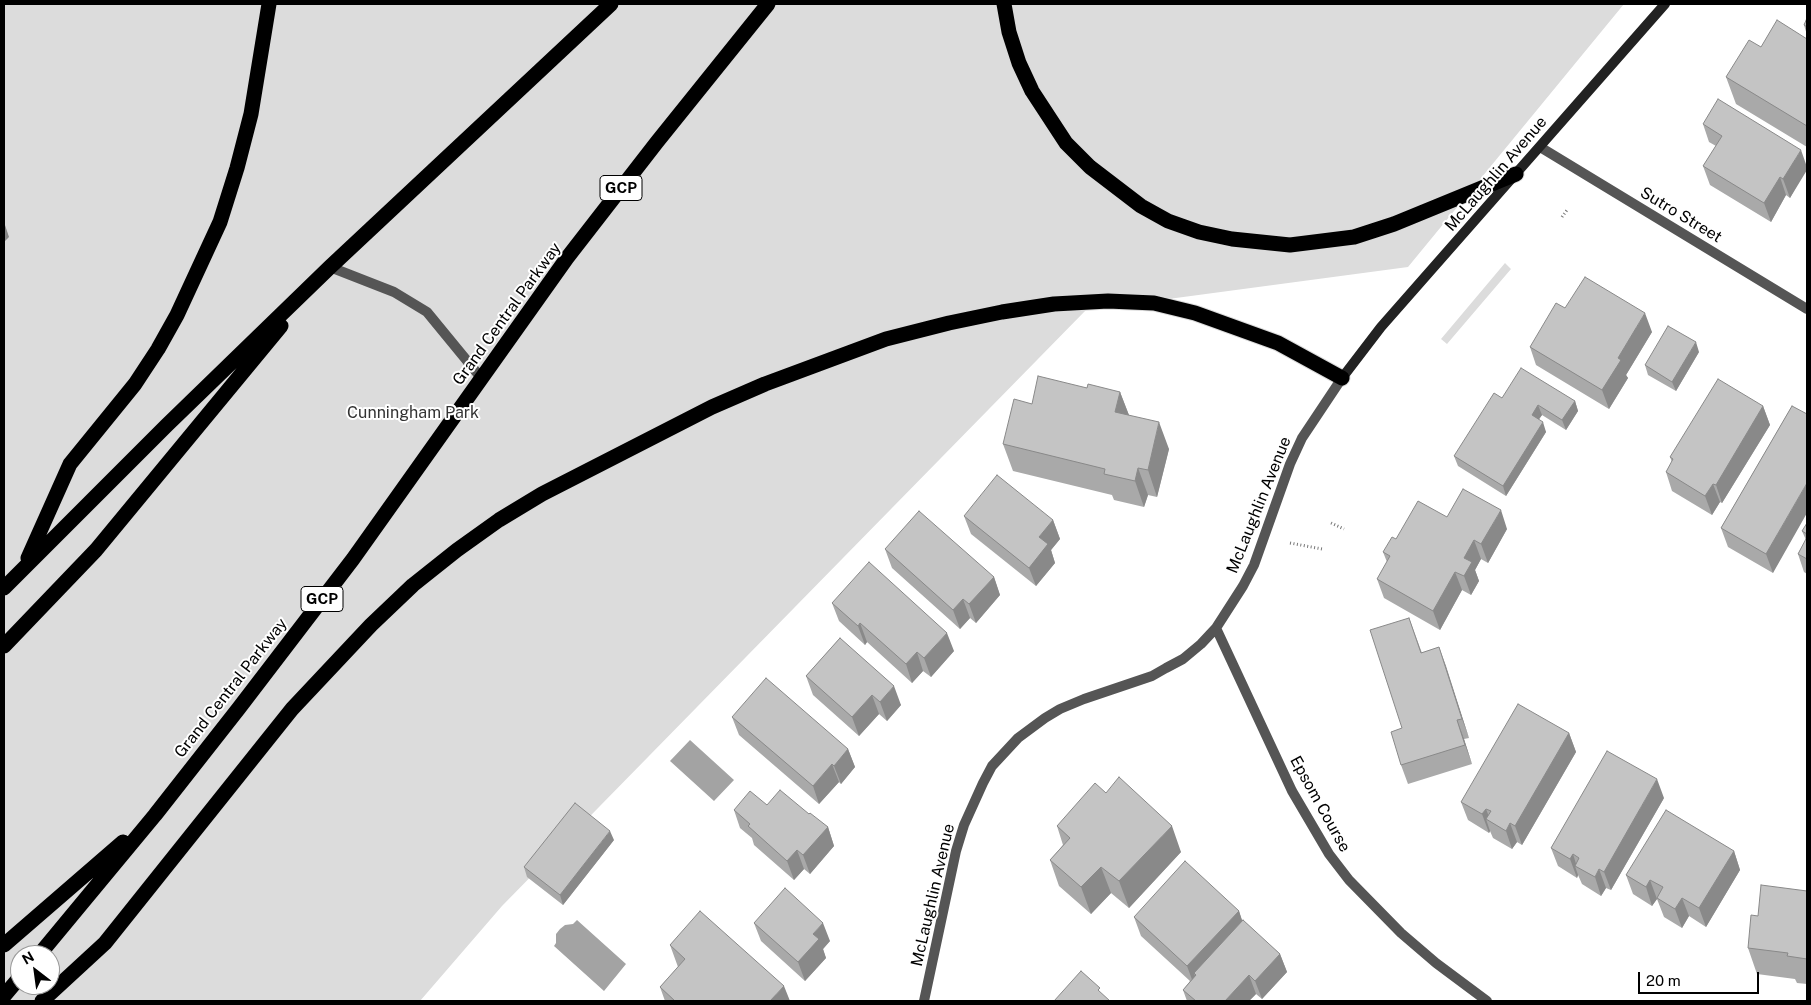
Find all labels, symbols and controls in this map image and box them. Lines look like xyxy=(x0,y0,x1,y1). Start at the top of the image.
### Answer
street label: McLaughlin Avenue xyxy=(1441,113,1551,235)
road number: GCP xyxy=(600,176,642,200)
street label: Sutro Street xyxy=(1637,183,1725,247)
street label: Grand Central Parkway xyxy=(449,239,565,389)
park label: Cunningham Park xyxy=(347,403,479,423)
street label: McLaughlin Avenue xyxy=(1223,434,1295,576)
road number: GCP xyxy=(301,586,343,612)
street label: Grand Central Parkway xyxy=(171,614,291,762)
street label: Epsom Course xyxy=(1286,753,1354,855)
street label: McLaughlin Avenue xyxy=(907,822,959,968)
north arrow xyxy=(10,945,60,995)
text: N xyxy=(19,948,37,968)
scale bar xyxy=(1641,962,1762,994)
text: 20 m xyxy=(1646,972,1681,989)

